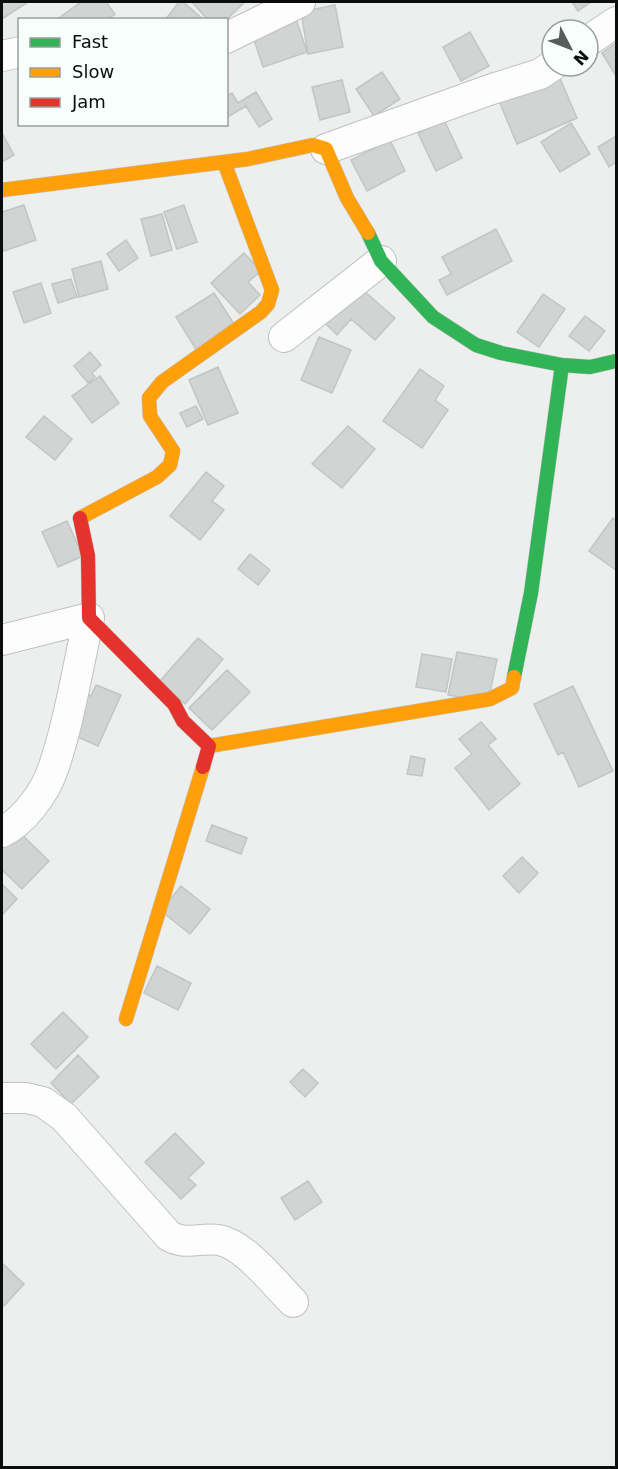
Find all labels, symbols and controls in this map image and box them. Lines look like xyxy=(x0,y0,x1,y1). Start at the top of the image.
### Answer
legend xyxy=(18,18,228,126)
north arrow xyxy=(540,18,600,78)
text: Fast xyxy=(72,31,108,52)
text: N xyxy=(569,46,592,69)
text: Slow xyxy=(72,61,114,82)
text: Jam xyxy=(71,91,106,112)

